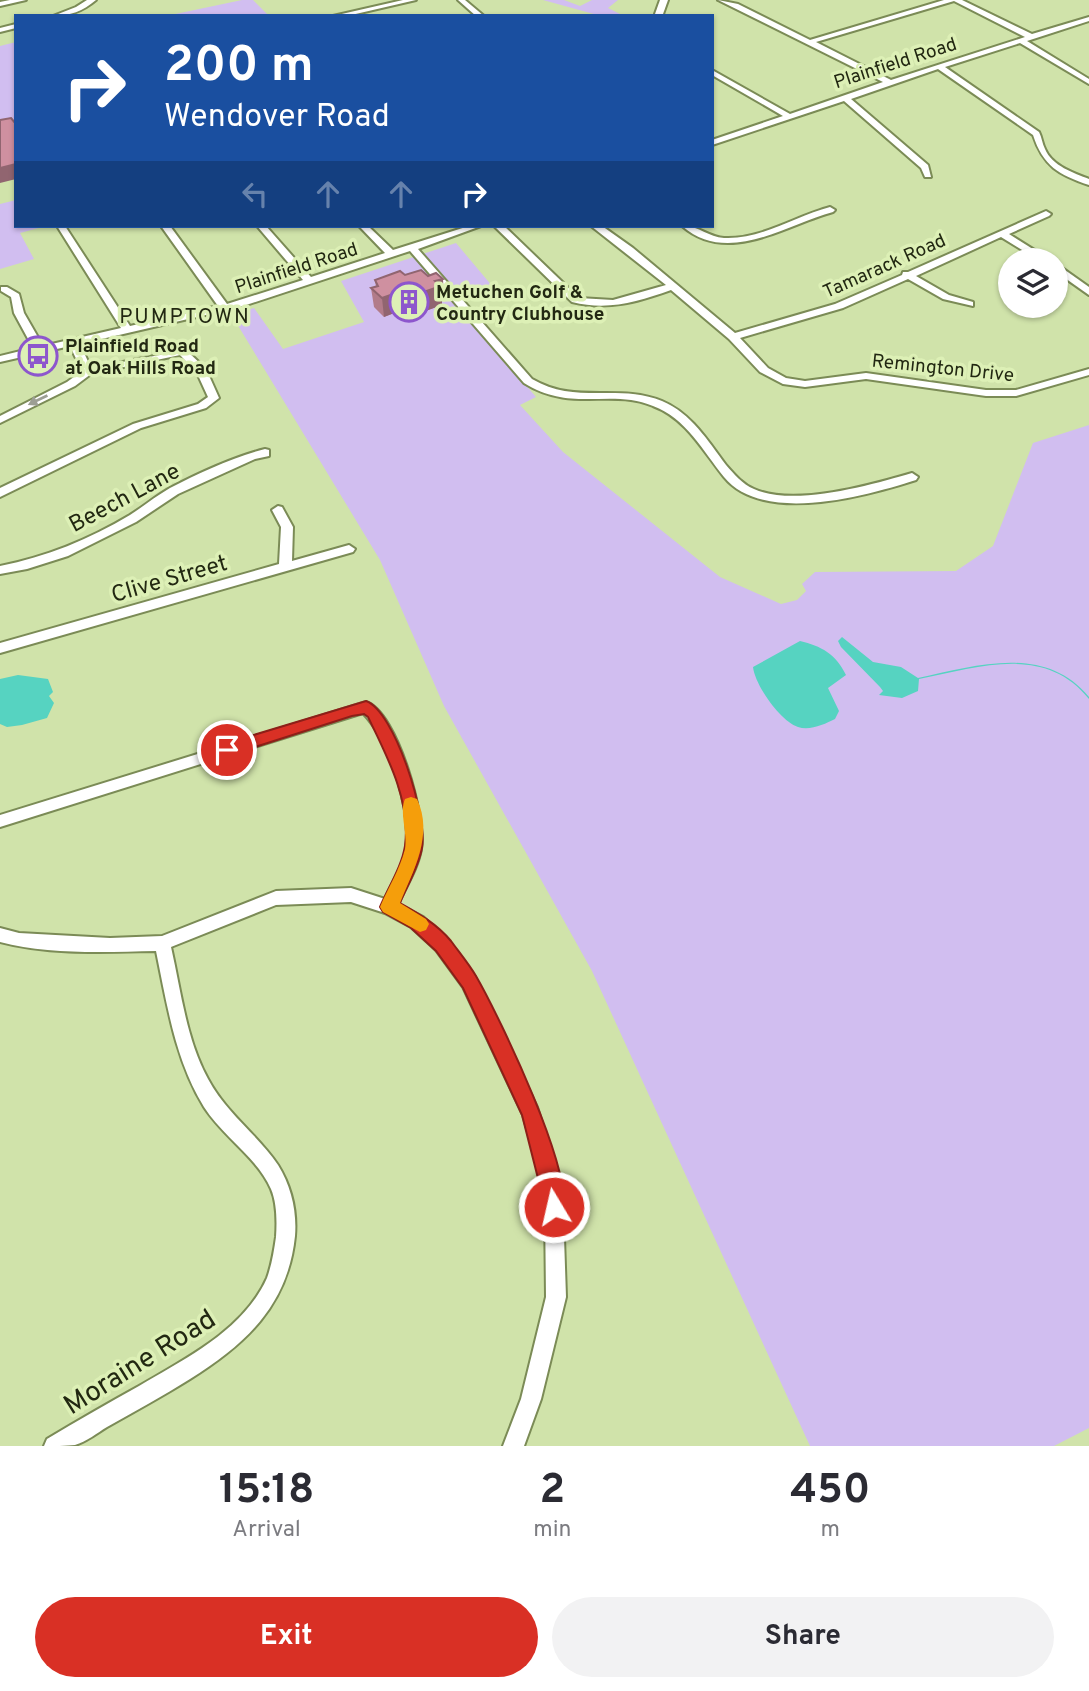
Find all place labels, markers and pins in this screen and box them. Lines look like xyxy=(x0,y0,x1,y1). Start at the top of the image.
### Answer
building icon: Metuchen Golf & Country Clubhouse xyxy=(388,281,430,323)
place label: Metuchen Golf & Country Clubhouse xyxy=(436,281,604,327)
bus stop icon: Plainfield Road at Oak Hills Road xyxy=(17,335,59,377)
place label: Plainfield Road at Oak Hills Road xyxy=(65,335,216,381)
pin xyxy=(197,720,257,780)

